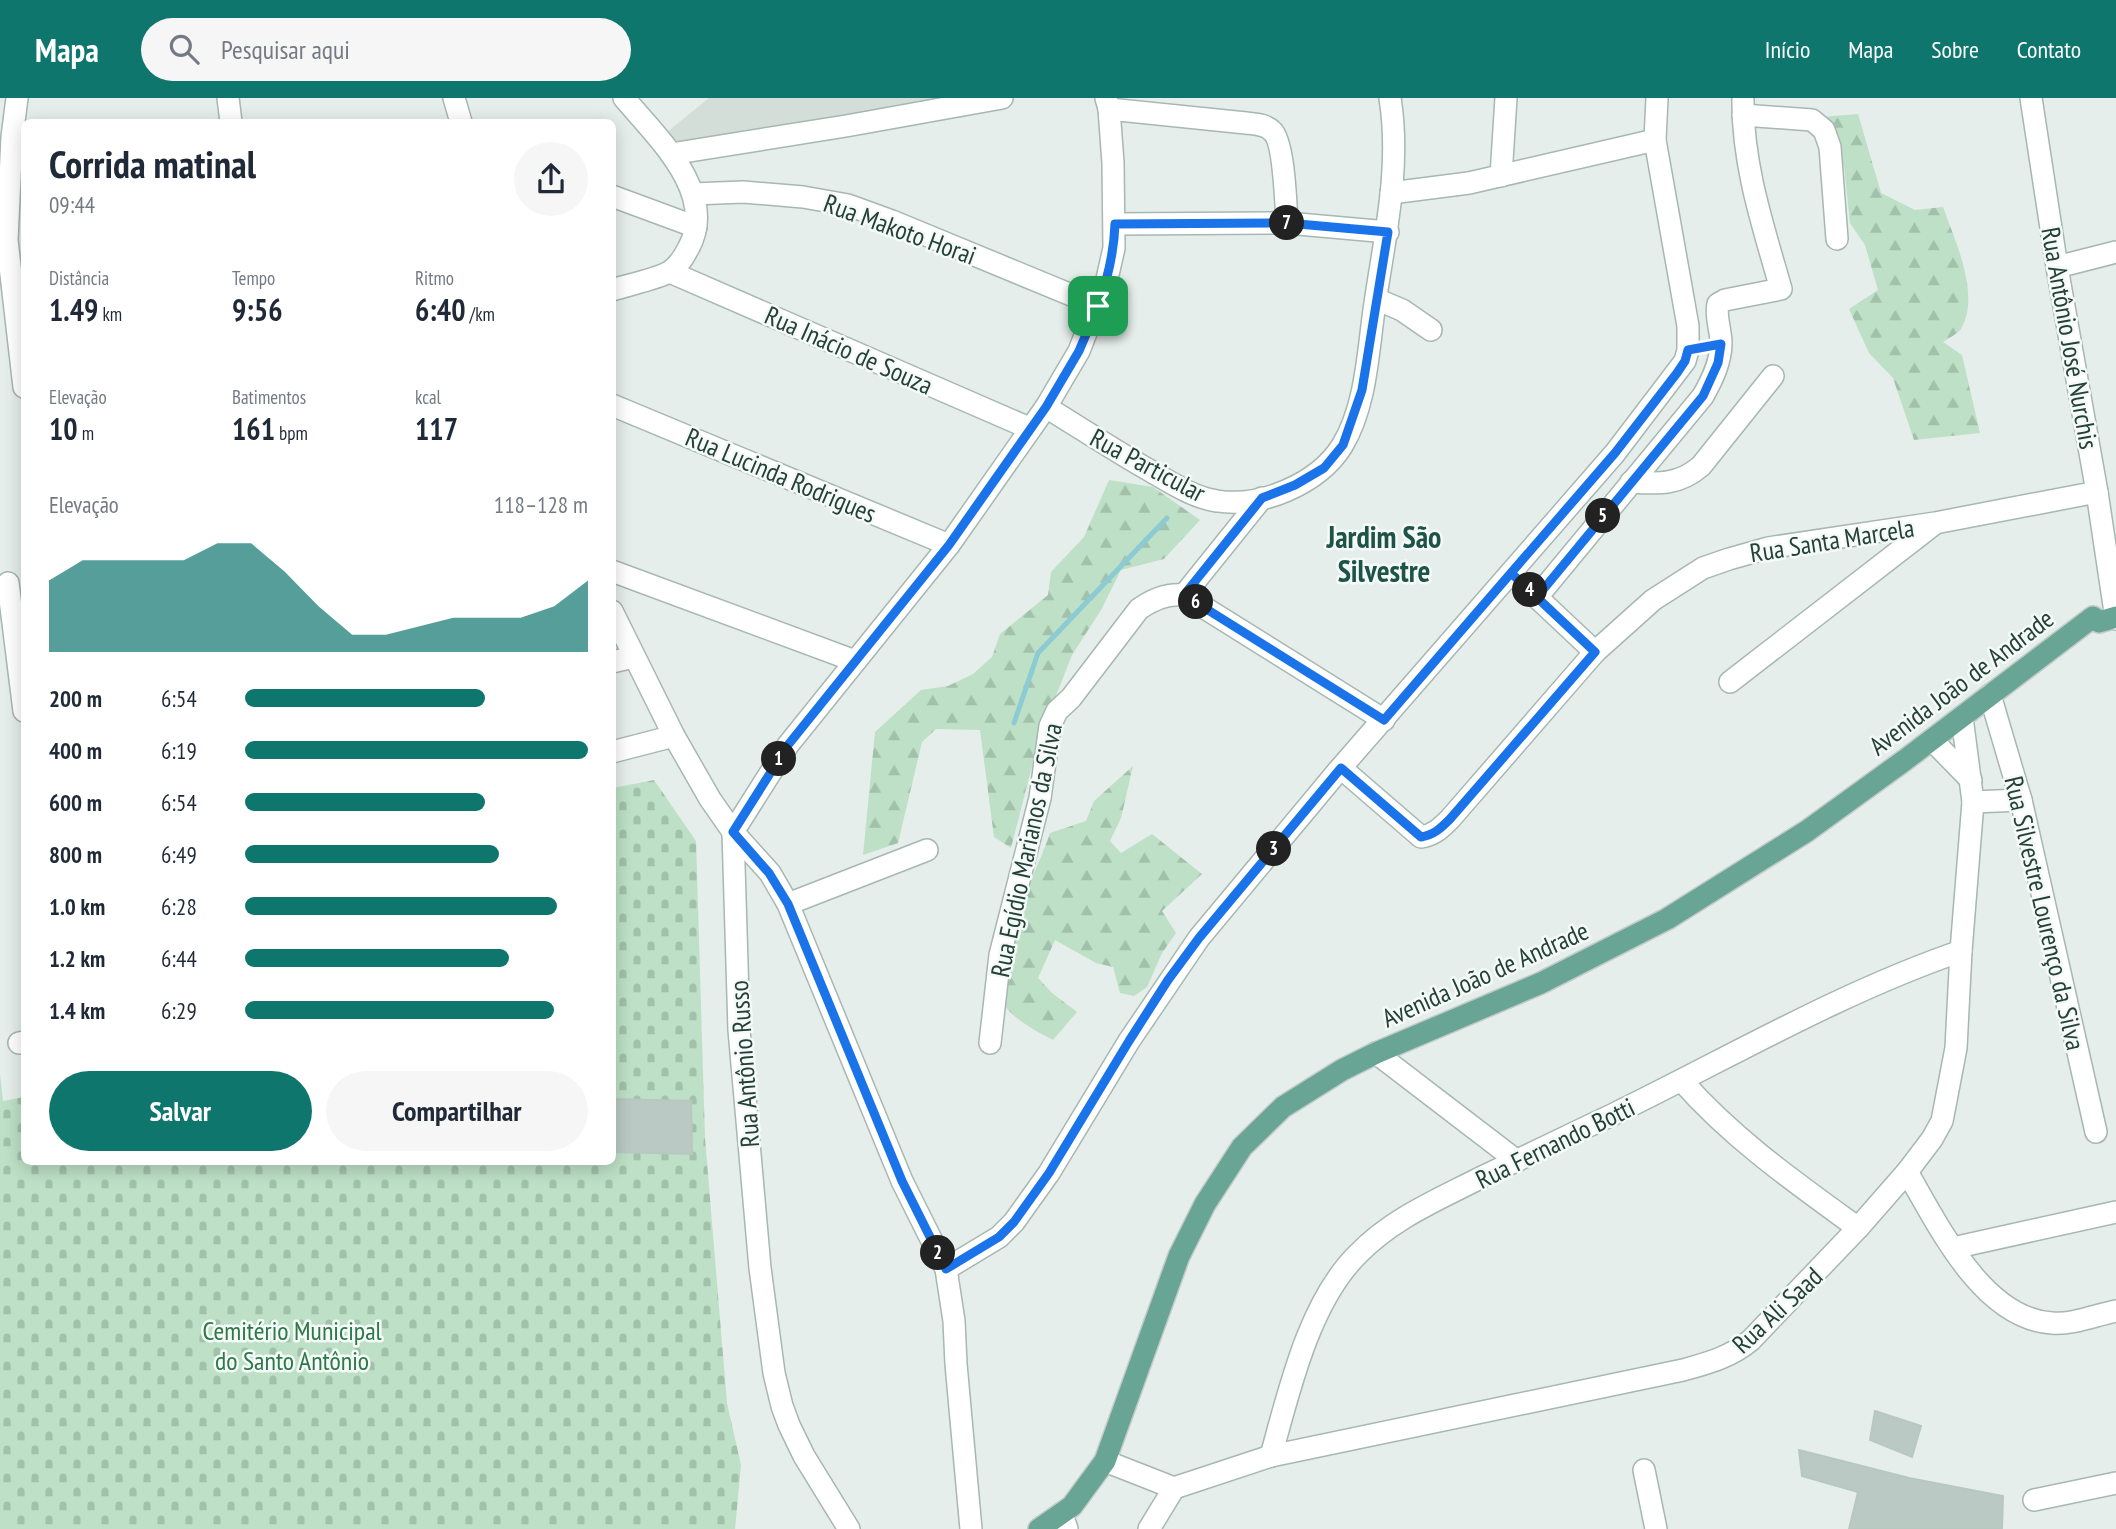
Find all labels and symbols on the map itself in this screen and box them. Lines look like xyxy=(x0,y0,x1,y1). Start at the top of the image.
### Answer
street label: Rua Makoto Horai xyxy=(819,186,981,272)
pin: 7 xyxy=(1270,206,1304,240)
street label: Rua Antônio José Nurchis xyxy=(2034,224,2106,452)
pin xyxy=(1068,276,1128,336)
street label: Rua Inácio de Souza xyxy=(760,298,938,402)
street label: Rua Lucinda Rodrigues xyxy=(681,420,881,530)
street label: Rua Particular xyxy=(1085,421,1211,509)
pin: 5 xyxy=(1586,498,1620,534)
street label: Rua Santa Marcela xyxy=(1748,511,1916,569)
district label: Jardim São Silvestre xyxy=(1326,517,1441,590)
pin: 4 xyxy=(1512,573,1548,608)
pin: 6 xyxy=(1178,584,1214,620)
street label: Avenida João de Andrade xyxy=(1862,602,2060,762)
street label: Rua Egídio Marianos da Silva xyxy=(983,720,1069,980)
pin: 1 xyxy=(762,742,796,776)
street label: Rua Silvestre Lourenço da Silva xyxy=(1997,773,2093,1053)
pin: 3 xyxy=(1256,832,1292,866)
street label: Avenida João de Andrade xyxy=(1377,914,1593,1034)
street label: Rua Antônio Russo xyxy=(722,979,766,1149)
street label: Rua Fernando Botti xyxy=(1470,1090,1640,1196)
pin: 2 xyxy=(920,1236,956,1270)
street label: Rua Ali Saad xyxy=(1725,1260,1829,1360)
park label: Cemitério Municipal do Santo Antônio xyxy=(202,1314,382,1377)

